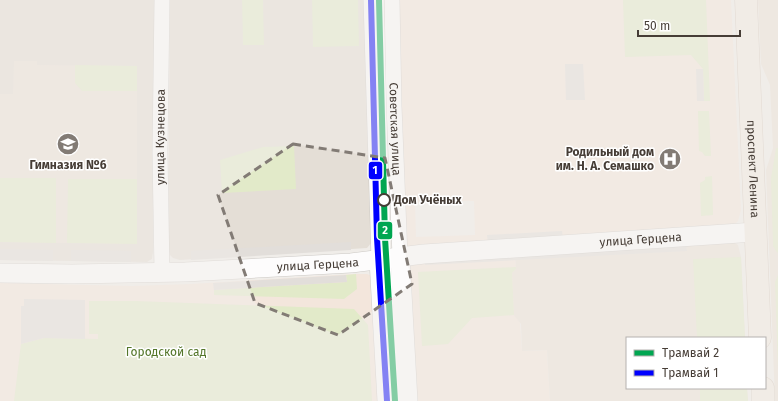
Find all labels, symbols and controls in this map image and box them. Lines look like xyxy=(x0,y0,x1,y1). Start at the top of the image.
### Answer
scale bar xyxy=(638,12,740,38)
text: 50 m xyxy=(644,19,670,33)
street label: Советская улица xyxy=(387,82,404,176)
street label: улица Кузнецова xyxy=(153,89,168,185)
street label: проспект Ленина xyxy=(744,120,762,218)
school or university icon: Гимназия №6 xyxy=(55,131,81,157)
place label: Родильный дом им. Н. А. Семашко xyxy=(556,145,654,173)
hospital icon: Родильный дом им. Н. А. Семашко xyxy=(657,146,683,172)
place label: Гимназия №6 xyxy=(30,158,107,172)
line badge: 1 xyxy=(368,161,383,180)
text: 1 xyxy=(372,164,378,177)
marker: Дом Учёных xyxy=(377,193,391,207)
place label: Дом Учёных xyxy=(393,193,462,207)
line badge: 2 xyxy=(377,221,393,240)
text: 2 xyxy=(382,224,388,237)
street label: улица Герцена xyxy=(599,230,682,249)
street label: улица Герцена xyxy=(276,255,360,274)
legend xyxy=(626,337,766,389)
park label: Городской сад xyxy=(126,345,207,359)
text: Трамвай 2 xyxy=(662,346,719,360)
text: Трамвай 1 xyxy=(662,366,719,380)

